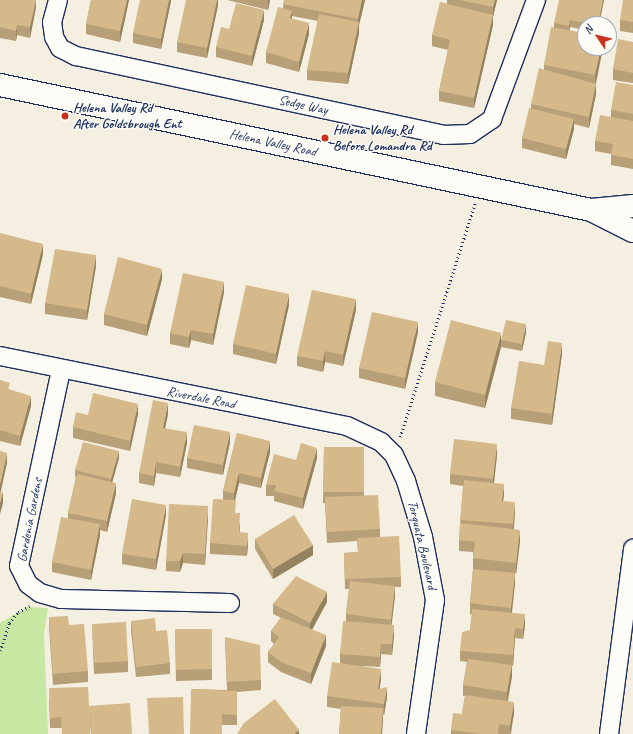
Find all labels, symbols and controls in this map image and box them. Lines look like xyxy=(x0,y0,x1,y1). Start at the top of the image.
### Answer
north arrow xyxy=(577,16,617,56)
text: N xyxy=(580,23,596,36)
street label: Sedge Way xyxy=(277,92,329,118)
place label: Helena Valley Rd After Goldsbrough Ent xyxy=(73,100,182,132)
marker: Helena Valley Rd After Goldsbrough Ent xyxy=(60,111,70,121)
place label: Helena Valley Rd Before Lomandra Rd xyxy=(333,122,432,154)
street label: Helena Valley Road xyxy=(228,126,318,160)
marker: Helena Valley Rd Before Lomandra Rd xyxy=(320,133,330,143)
street label: Riverdale Road xyxy=(165,383,237,413)
street label: Gardenia Gardens xyxy=(14,476,46,564)
street label: Torquata Boulevard xyxy=(404,499,440,591)

